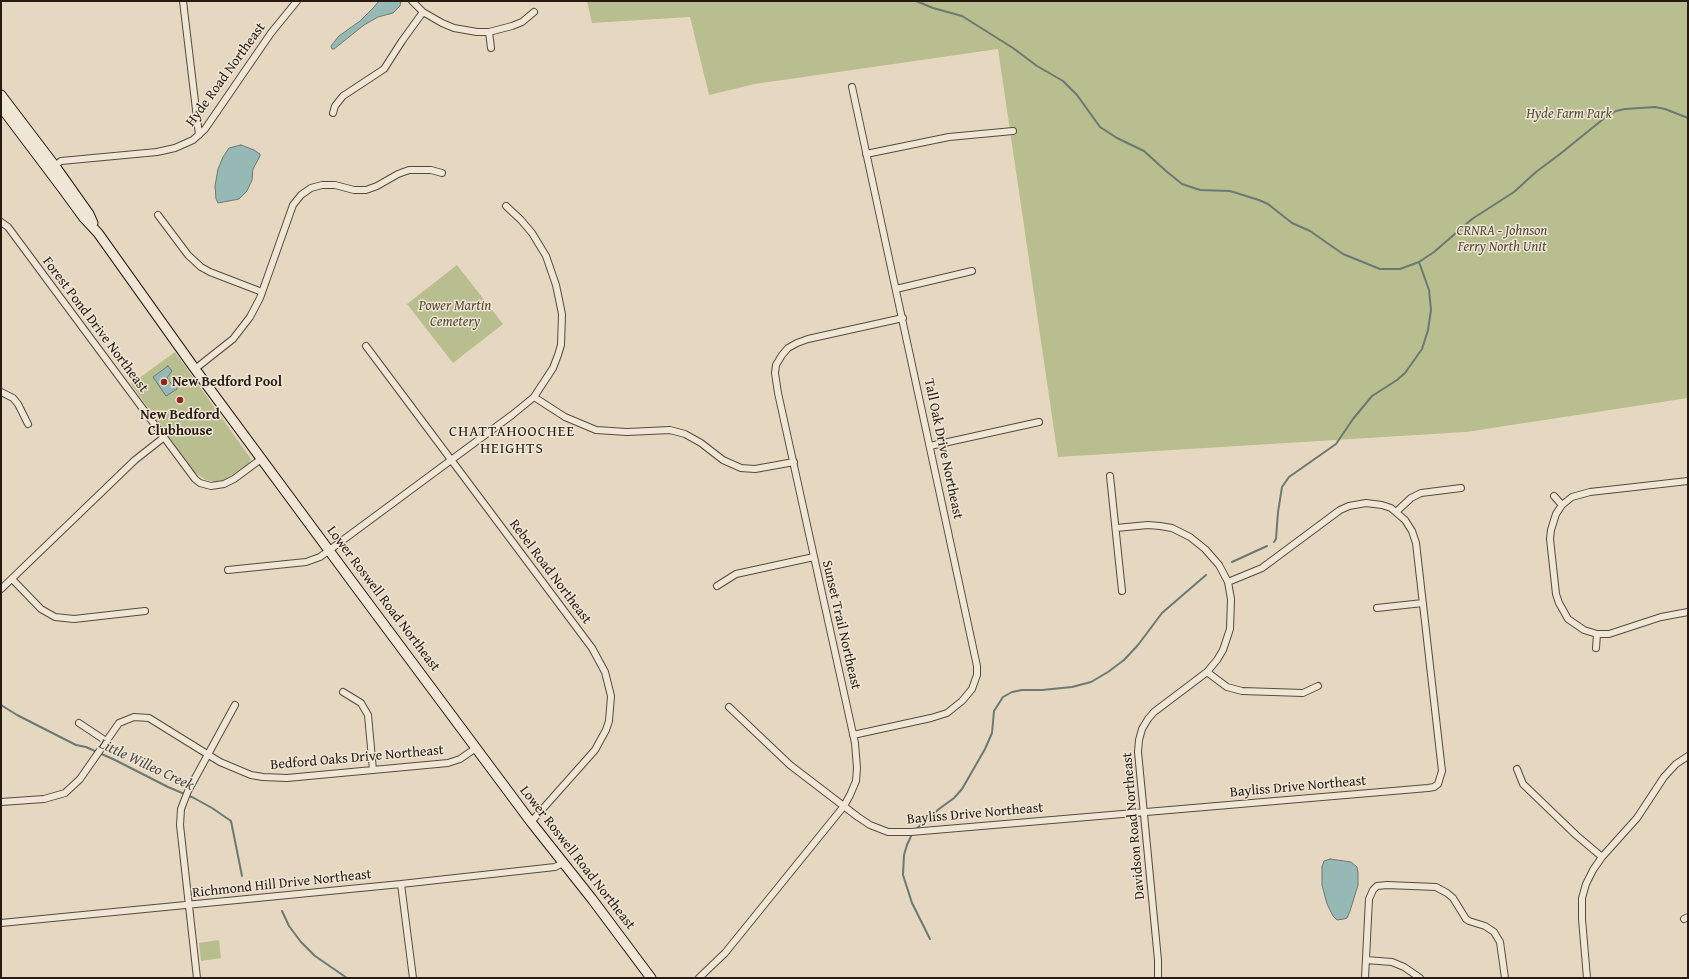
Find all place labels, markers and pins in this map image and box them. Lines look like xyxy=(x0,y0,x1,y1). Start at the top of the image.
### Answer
place label: New Bedford Pool xyxy=(172,374,282,390)
marker: New Bedford Pool xyxy=(159,377,169,387)
marker: New Bedford Clubhouse xyxy=(175,395,185,405)
place label: New Bedford Clubhouse xyxy=(140,407,220,440)

